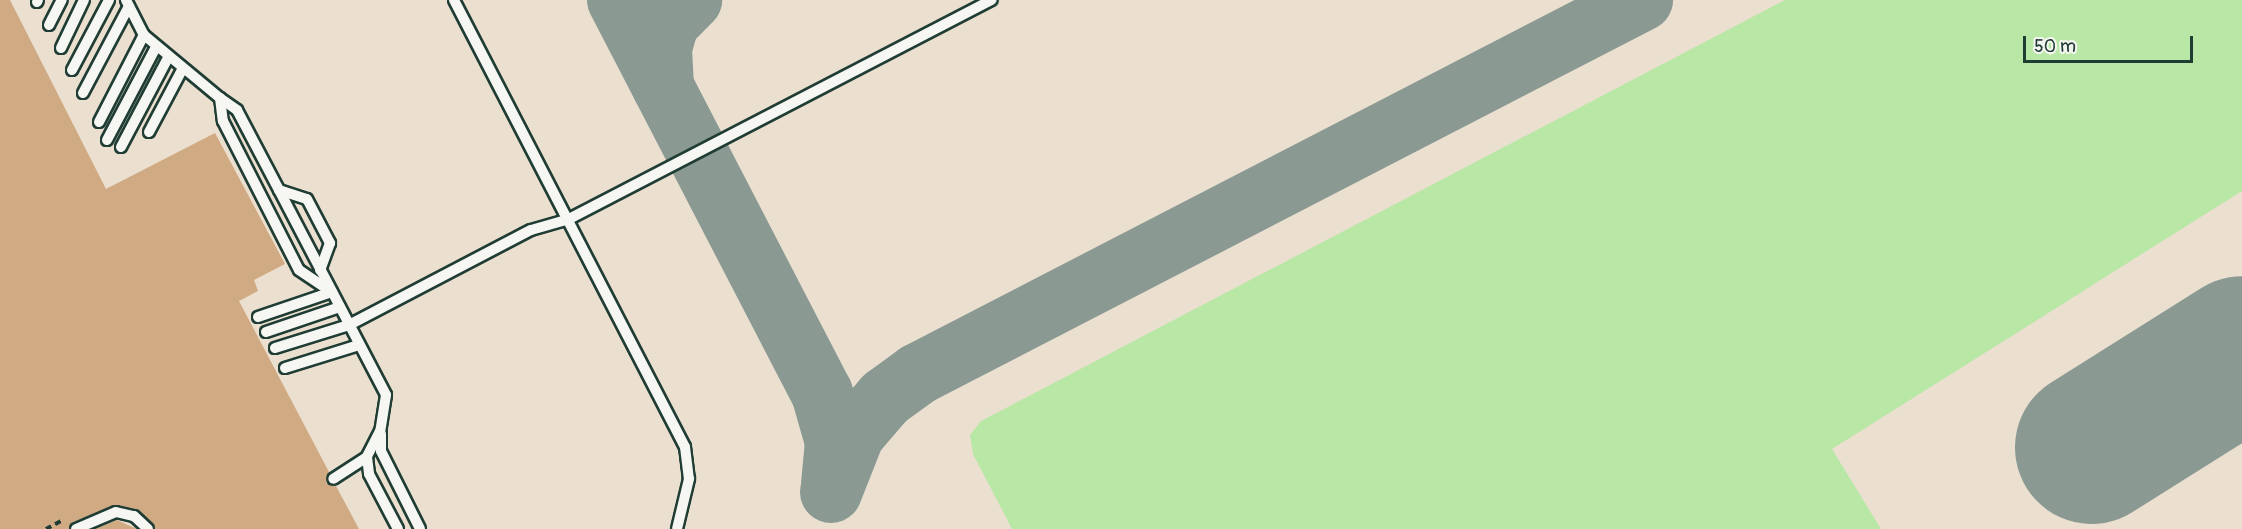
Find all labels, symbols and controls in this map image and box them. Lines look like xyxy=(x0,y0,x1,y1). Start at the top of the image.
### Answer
scale bar xyxy=(2026,24,2196,62)
text: 50 m xyxy=(2034,35,2076,58)

